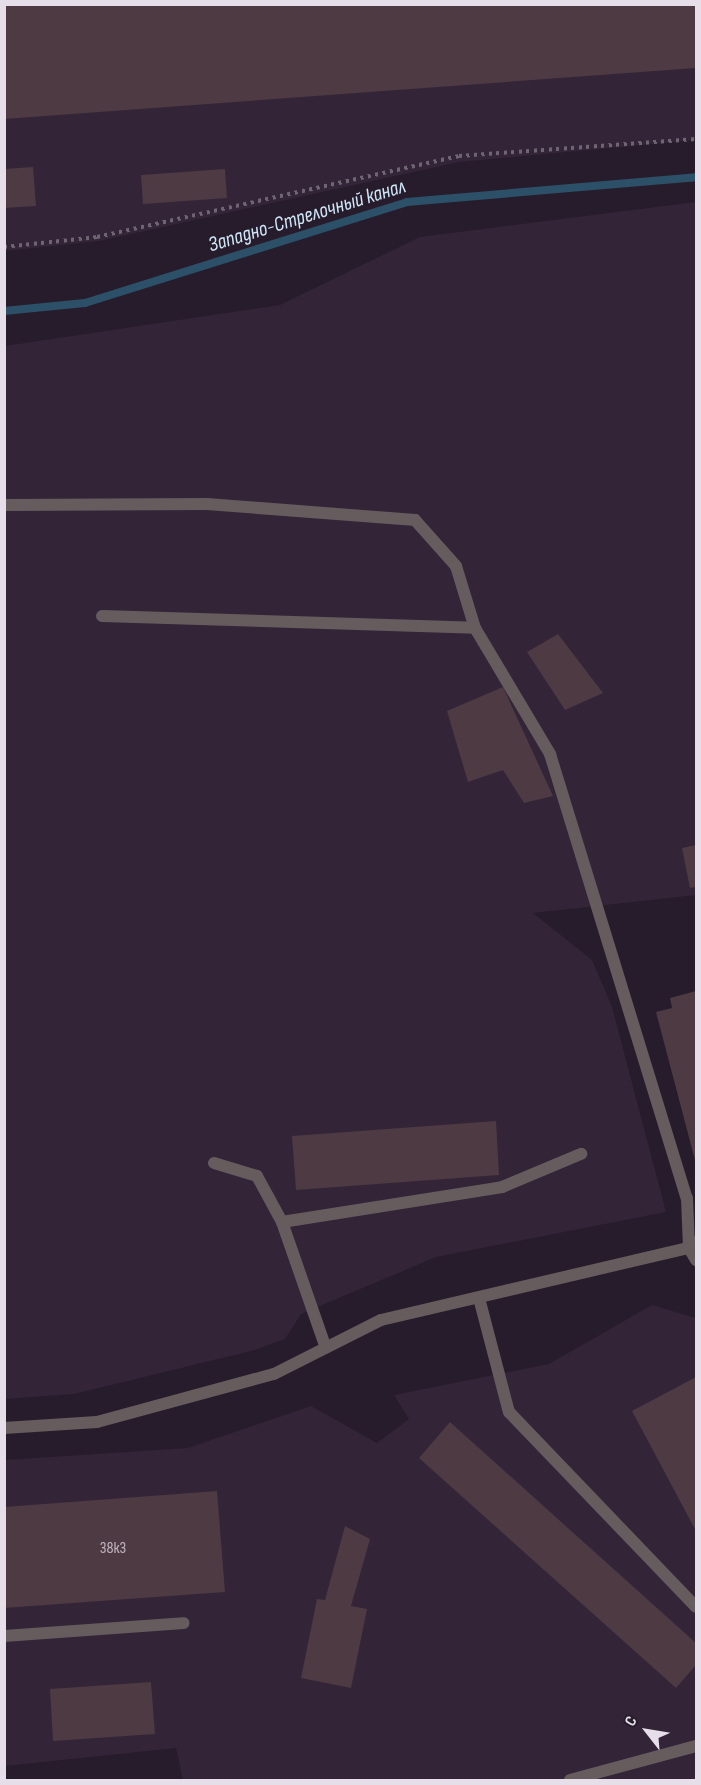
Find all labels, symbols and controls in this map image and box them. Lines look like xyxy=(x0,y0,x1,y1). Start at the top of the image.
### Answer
water label: Западно-Стрелочный канал xyxy=(205,174,409,258)
house number: 38к3 xyxy=(100,1539,126,1559)
north arrow xyxy=(617,1701,677,1761)
text: С xyxy=(621,1713,641,1730)

